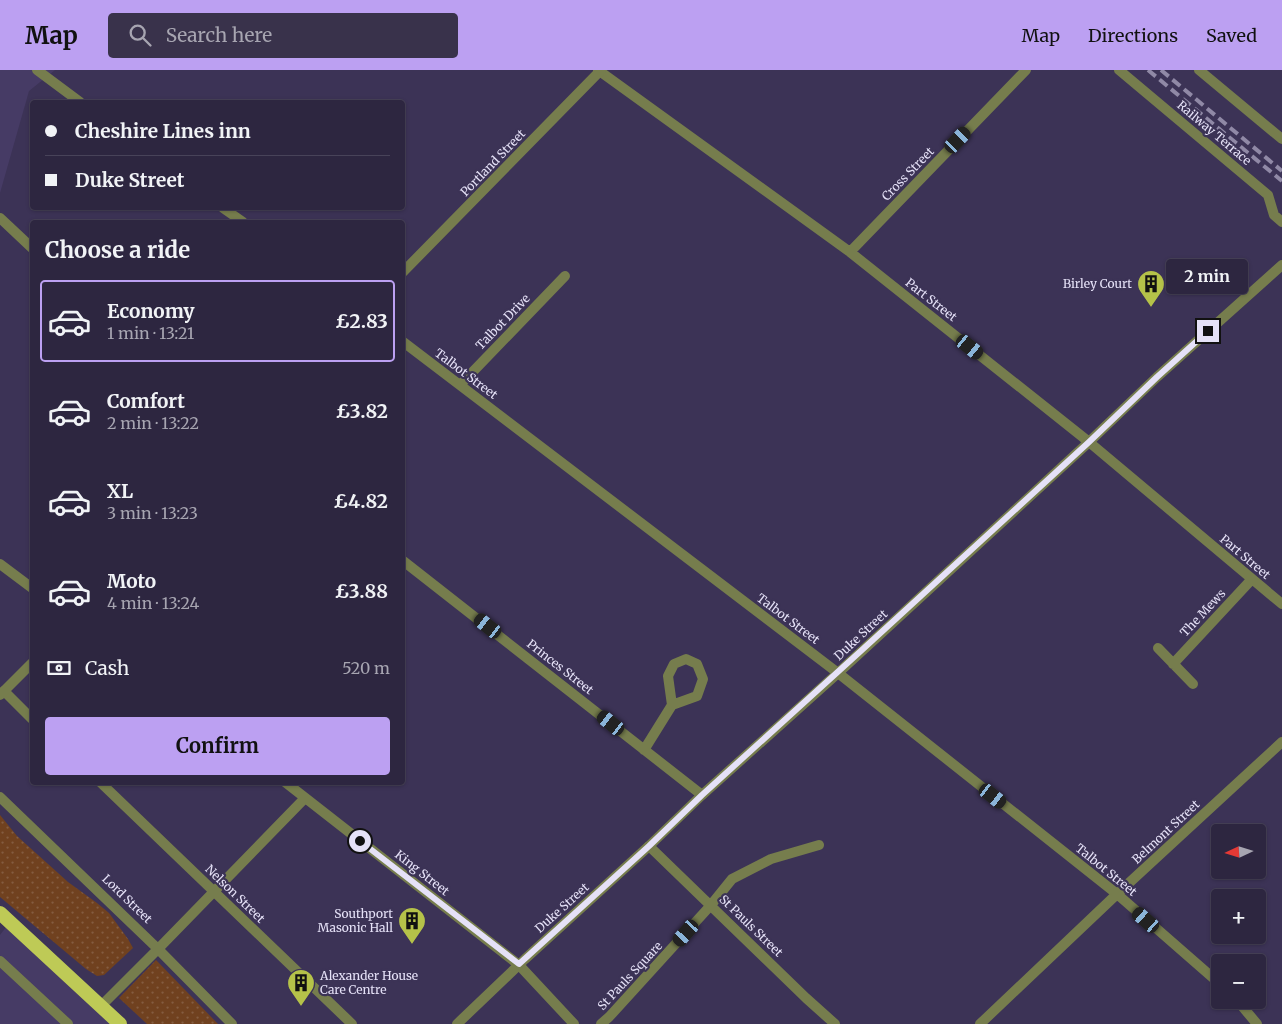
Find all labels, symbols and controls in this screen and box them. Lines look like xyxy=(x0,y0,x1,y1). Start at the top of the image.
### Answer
search box xyxy=(108,13,458,58)
text: Map xyxy=(25,20,78,51)
icon: search xyxy=(126,21,154,49)
text: Search here xyxy=(166,23,272,47)
text: Map xyxy=(1022,24,1060,47)
text: Directions xyxy=(1088,24,1178,47)
text: Saved xyxy=(1206,24,1257,47)
street label: Railway Terrace xyxy=(1174,97,1254,168)
text: Cheshire Lines inn xyxy=(75,119,251,143)
car xyxy=(942,124,973,156)
street label: Portland Street xyxy=(457,126,528,199)
street label: Cross Street xyxy=(878,144,937,204)
text: Duke Street xyxy=(75,168,184,192)
text: Choose a ride xyxy=(45,236,190,264)
callout: 2 min xyxy=(1167,258,1249,294)
text: 2 min xyxy=(1184,266,1230,286)
building icon: Birley Court xyxy=(1136,269,1166,308)
street label: Part Street xyxy=(903,275,960,325)
place label: Birley Court xyxy=(1063,276,1132,291)
street label: Talbot Drive xyxy=(472,291,533,353)
icon: car xyxy=(47,299,92,344)
text: Economy xyxy=(107,299,195,323)
text: £2.83 xyxy=(335,309,388,333)
route end xyxy=(1197,320,1219,342)
text: 1 min · 13:21 xyxy=(107,323,194,343)
car xyxy=(953,332,986,362)
street label: Talbot Street xyxy=(432,345,501,402)
icon: car xyxy=(47,389,92,434)
text: Comfort xyxy=(107,389,185,413)
text: £3.82 xyxy=(336,399,388,423)
text: 2 min · 13:22 xyxy=(107,413,199,433)
icon: car xyxy=(47,479,92,524)
text: XL xyxy=(107,479,133,503)
text: £4.82 xyxy=(334,489,388,513)
text: 3 min · 13:23 xyxy=(107,503,198,523)
street label: Part Street xyxy=(1217,531,1274,582)
icon: car xyxy=(47,569,92,614)
text: Moto xyxy=(107,569,156,593)
text: £3.88 xyxy=(335,579,388,603)
street label: The Mews xyxy=(1177,586,1229,640)
street label: Talbot Street xyxy=(754,590,823,647)
text: 4 min · 13:24 xyxy=(107,593,199,613)
street label: Duke Street xyxy=(831,606,891,663)
car xyxy=(471,611,504,641)
street label: Princes Street xyxy=(524,636,597,697)
icon: cash xyxy=(45,654,73,682)
text: Cash xyxy=(85,656,129,680)
text: 520 m xyxy=(342,658,390,678)
car xyxy=(594,708,627,738)
button: Confirm xyxy=(45,717,390,775)
car xyxy=(976,781,1009,811)
street label: Belmont Street xyxy=(1129,796,1203,867)
north arrow xyxy=(1211,824,1266,879)
map controls xyxy=(1211,824,1266,1009)
route start xyxy=(349,830,371,852)
street label: Talbot Street xyxy=(1073,840,1140,899)
street label: King Street xyxy=(392,847,453,899)
street label: Nelson Street xyxy=(202,861,269,926)
street label: Lord Street xyxy=(99,871,156,926)
street label: Duke Street xyxy=(532,879,592,936)
button: + xyxy=(1211,889,1266,944)
street label: St Pauls Street xyxy=(716,892,787,960)
car xyxy=(1129,904,1162,936)
place label: Southport Masonic Hall xyxy=(318,906,393,935)
building icon: Southport Masonic Hall xyxy=(397,906,427,945)
car xyxy=(670,917,701,949)
street label: St Pauls Square xyxy=(594,938,665,1013)
button: − xyxy=(1211,954,1266,1009)
building icon: Alexander House Care Centre xyxy=(286,968,316,1007)
place label: Alexander House Care Centre xyxy=(319,968,418,997)

